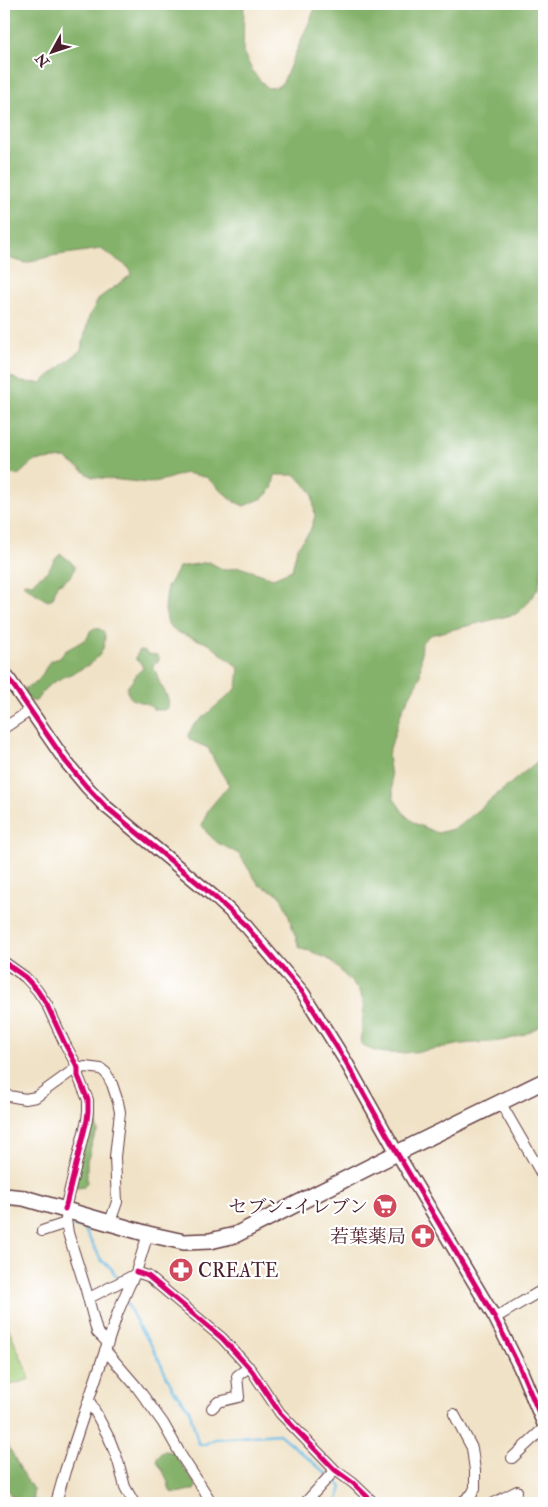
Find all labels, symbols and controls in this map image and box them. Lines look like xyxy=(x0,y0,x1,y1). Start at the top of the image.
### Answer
north arrow xyxy=(28,28,78,78)
text: N xyxy=(32,49,54,71)
supermarket icon: セブン-イレブン xyxy=(372,1193,398,1219)
place label: セブン-イレブン xyxy=(228,1195,368,1219)
pharmacy icon: 若葉薬局 xyxy=(410,1223,436,1249)
place label: 若葉薬局 xyxy=(330,1225,406,1249)
pharmacy icon: CREATE xyxy=(168,1257,194,1283)
place label: CREATE xyxy=(198,1259,279,1283)

